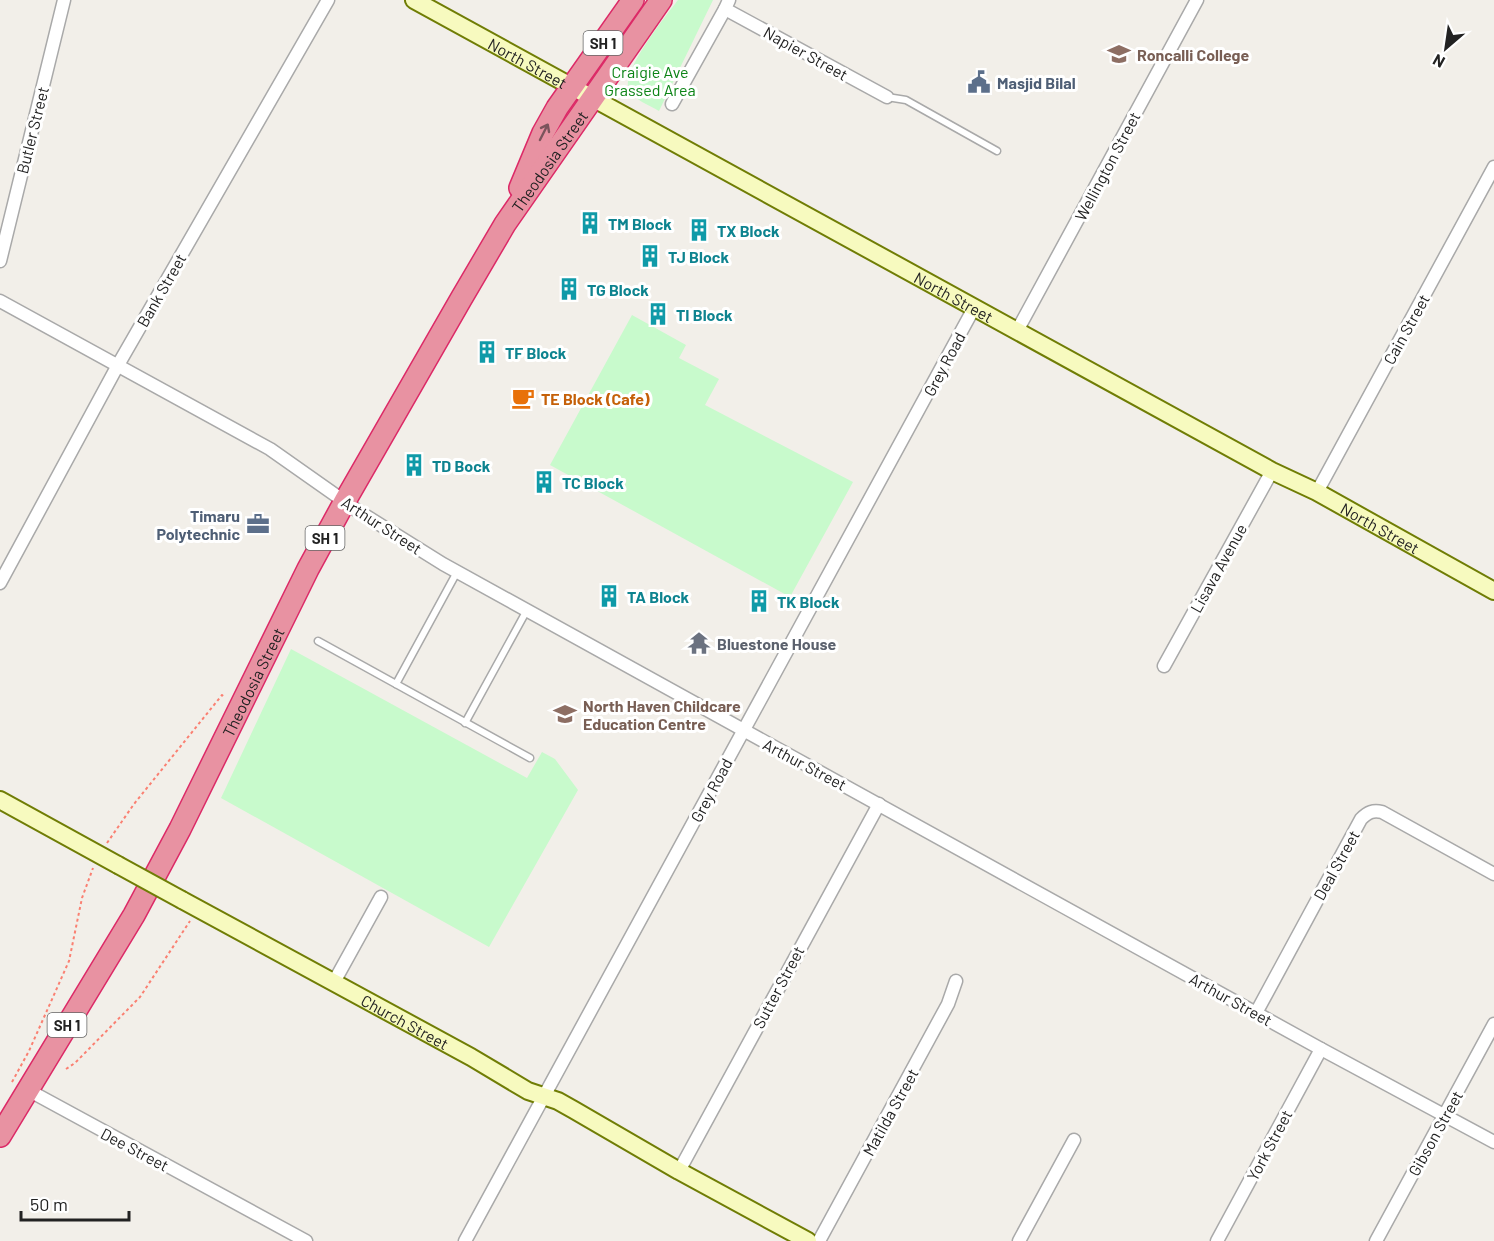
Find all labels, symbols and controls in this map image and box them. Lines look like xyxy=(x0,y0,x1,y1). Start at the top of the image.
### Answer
north arrow xyxy=(1416,18,1476,78)
street label: Napier Street xyxy=(761,22,851,84)
road number: SH 1 xyxy=(584,31,622,55)
street label: North Street xyxy=(485,33,571,92)
school or university icon: Roncalli College xyxy=(1106,41,1132,67)
place label: Roncalli College xyxy=(1137,45,1250,64)
text: N xyxy=(1429,51,1448,72)
park label: Craigie Ave Grassed Area xyxy=(604,62,696,99)
public building icon: Masjid Bilal xyxy=(966,69,992,95)
place label: Masjid Bilal xyxy=(997,73,1076,92)
street label: Butler Street xyxy=(12,84,52,176)
street label: Theodosia Street xyxy=(507,107,591,215)
street label: Wellington Street xyxy=(1070,108,1144,224)
one-way arrow xyxy=(539,123,551,141)
building icon: TM Block xyxy=(577,210,603,236)
place label: TM Block xyxy=(608,214,672,233)
building icon: TX Block xyxy=(686,217,712,243)
place label: TX Block xyxy=(717,221,780,240)
building icon: TJ Block xyxy=(637,243,663,269)
place label: TJ Block xyxy=(668,247,729,266)
street label: Bank Street xyxy=(132,250,190,330)
street label: North Street xyxy=(911,267,997,326)
building icon: TG Block xyxy=(556,276,582,302)
place label: TG Block xyxy=(587,280,649,299)
street label: Cain Street xyxy=(1379,291,1433,367)
building icon: TI Block xyxy=(645,301,671,327)
place label: TI Block xyxy=(676,305,733,324)
street label: Grey Road xyxy=(919,329,969,399)
building icon: TF Block xyxy=(474,339,500,365)
place label: TF Block xyxy=(505,343,567,362)
cafe icon: TE Block (Cafe) xyxy=(510,385,536,411)
place label: TE Block (Cafe) xyxy=(541,389,650,408)
building icon: TD Bock xyxy=(401,452,427,478)
place label: TD Bock xyxy=(432,456,491,475)
building icon: TC Block xyxy=(531,469,557,495)
place label: TC Block xyxy=(562,473,624,492)
street label: Arthur Street xyxy=(338,492,426,558)
street label: North Street xyxy=(1338,498,1423,557)
place label: Timaru Polytechnic xyxy=(157,506,240,543)
office icon: Timaru Polytechnic xyxy=(245,511,271,537)
street label: Lisava Avenue xyxy=(1186,520,1250,616)
road number: SH 1 xyxy=(306,526,344,550)
building icon: TA Block xyxy=(596,583,622,609)
place label: TA Block xyxy=(627,587,690,606)
building icon: TK Block xyxy=(746,588,772,614)
place label: TK Block xyxy=(777,592,840,611)
street label: Theodosia Street xyxy=(218,624,287,740)
temple icon: Bluestone House xyxy=(686,630,712,656)
place label: Bluestone House xyxy=(717,634,836,653)
place label: North Haven Childcare Education Centre xyxy=(583,696,741,733)
school or university icon: North Haven Childcare Education Centre xyxy=(552,701,578,727)
street label: Arthur Street xyxy=(760,734,850,794)
street label: Grey Road xyxy=(686,755,736,825)
street label: Deal Street xyxy=(1309,827,1363,903)
street label: Sutter Street xyxy=(748,943,808,1031)
street label: Arthur Street xyxy=(1186,969,1276,1029)
street label: Church Street xyxy=(358,990,452,1053)
road number: SH 1 xyxy=(48,1013,86,1037)
street label: Matilda Street xyxy=(858,1065,922,1159)
street label: Gibson Street xyxy=(1404,1087,1466,1179)
street label: York Street xyxy=(1242,1106,1296,1184)
street label: Dee Street xyxy=(98,1123,172,1175)
scale bar xyxy=(21,1184,129,1222)
text: 50 m xyxy=(30,1193,68,1215)

